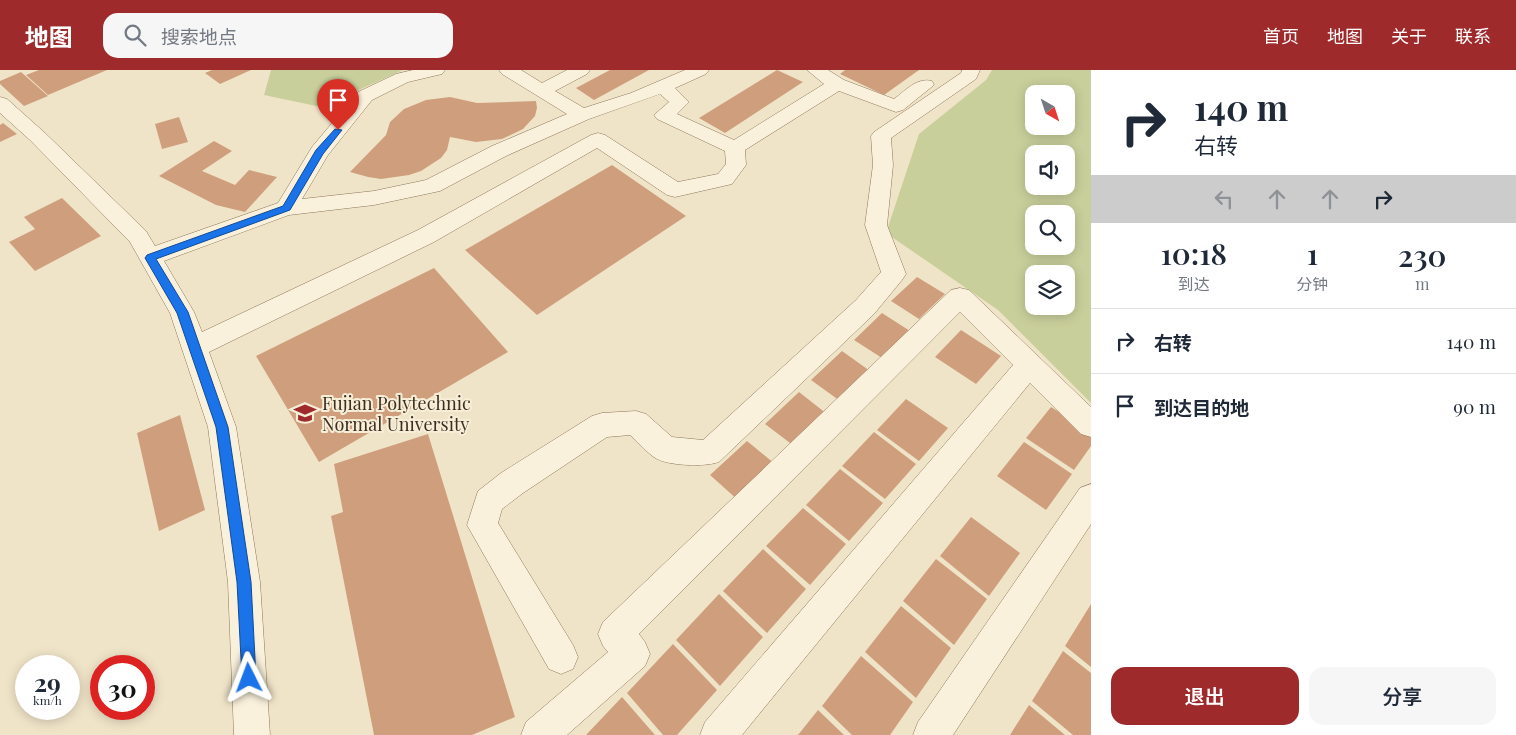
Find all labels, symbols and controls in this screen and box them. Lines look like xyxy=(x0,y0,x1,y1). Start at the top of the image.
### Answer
search box xyxy=(103,13,453,58)
text: 地图 xyxy=(25,20,73,52)
icon: search xyxy=(121,21,149,49)
text: 搜索地点 xyxy=(161,23,237,49)
text: 首页 xyxy=(1263,24,1299,48)
text: 地图 xyxy=(1327,24,1363,48)
text: 关于 xyxy=(1391,24,1427,48)
text: 联系 xyxy=(1455,24,1491,48)
pin xyxy=(317,79,359,130)
text: 140 m xyxy=(1194,83,1288,130)
north arrow xyxy=(1025,85,1075,135)
map controls xyxy=(1025,85,1075,315)
icon: arrive xyxy=(324,86,352,114)
icon: right xyxy=(1111,90,1176,155)
text: 右转 xyxy=(1194,130,1238,160)
button: sound xyxy=(1025,145,1075,195)
icon: left xyxy=(1210,185,1238,213)
icon: ahead xyxy=(1263,185,1291,213)
icon: ahead xyxy=(1316,185,1344,213)
icon: right xyxy=(1369,185,1397,213)
button: search xyxy=(1025,205,1075,255)
text: 10:18 xyxy=(1161,233,1227,273)
text: 1 xyxy=(1307,233,1318,273)
text: 230 xyxy=(1398,235,1446,275)
button: layers xyxy=(1025,265,1075,315)
text: 到达 xyxy=(1178,273,1210,294)
text: 分钟 xyxy=(1297,273,1329,294)
text: m xyxy=(1415,273,1429,294)
icon: right xyxy=(1111,327,1139,355)
text: 140 m xyxy=(1447,328,1496,354)
text: 右转 xyxy=(1154,329,1192,355)
place label: Fujian Polytechnic Normal University xyxy=(322,391,471,436)
icon: arrive xyxy=(1111,392,1139,420)
text: 90 m xyxy=(1453,393,1496,419)
text: 到达目的地 xyxy=(1154,394,1249,420)
school or university icon: Fujian Polytechnic Normal University xyxy=(292,400,318,426)
position arrow xyxy=(222,651,274,703)
speed limit sign: 30 xyxy=(90,655,155,720)
text: 29 xyxy=(34,665,61,698)
button: 退出 xyxy=(1111,667,1299,725)
button: 分享 xyxy=(1309,667,1496,725)
text: km/h xyxy=(33,692,62,708)

